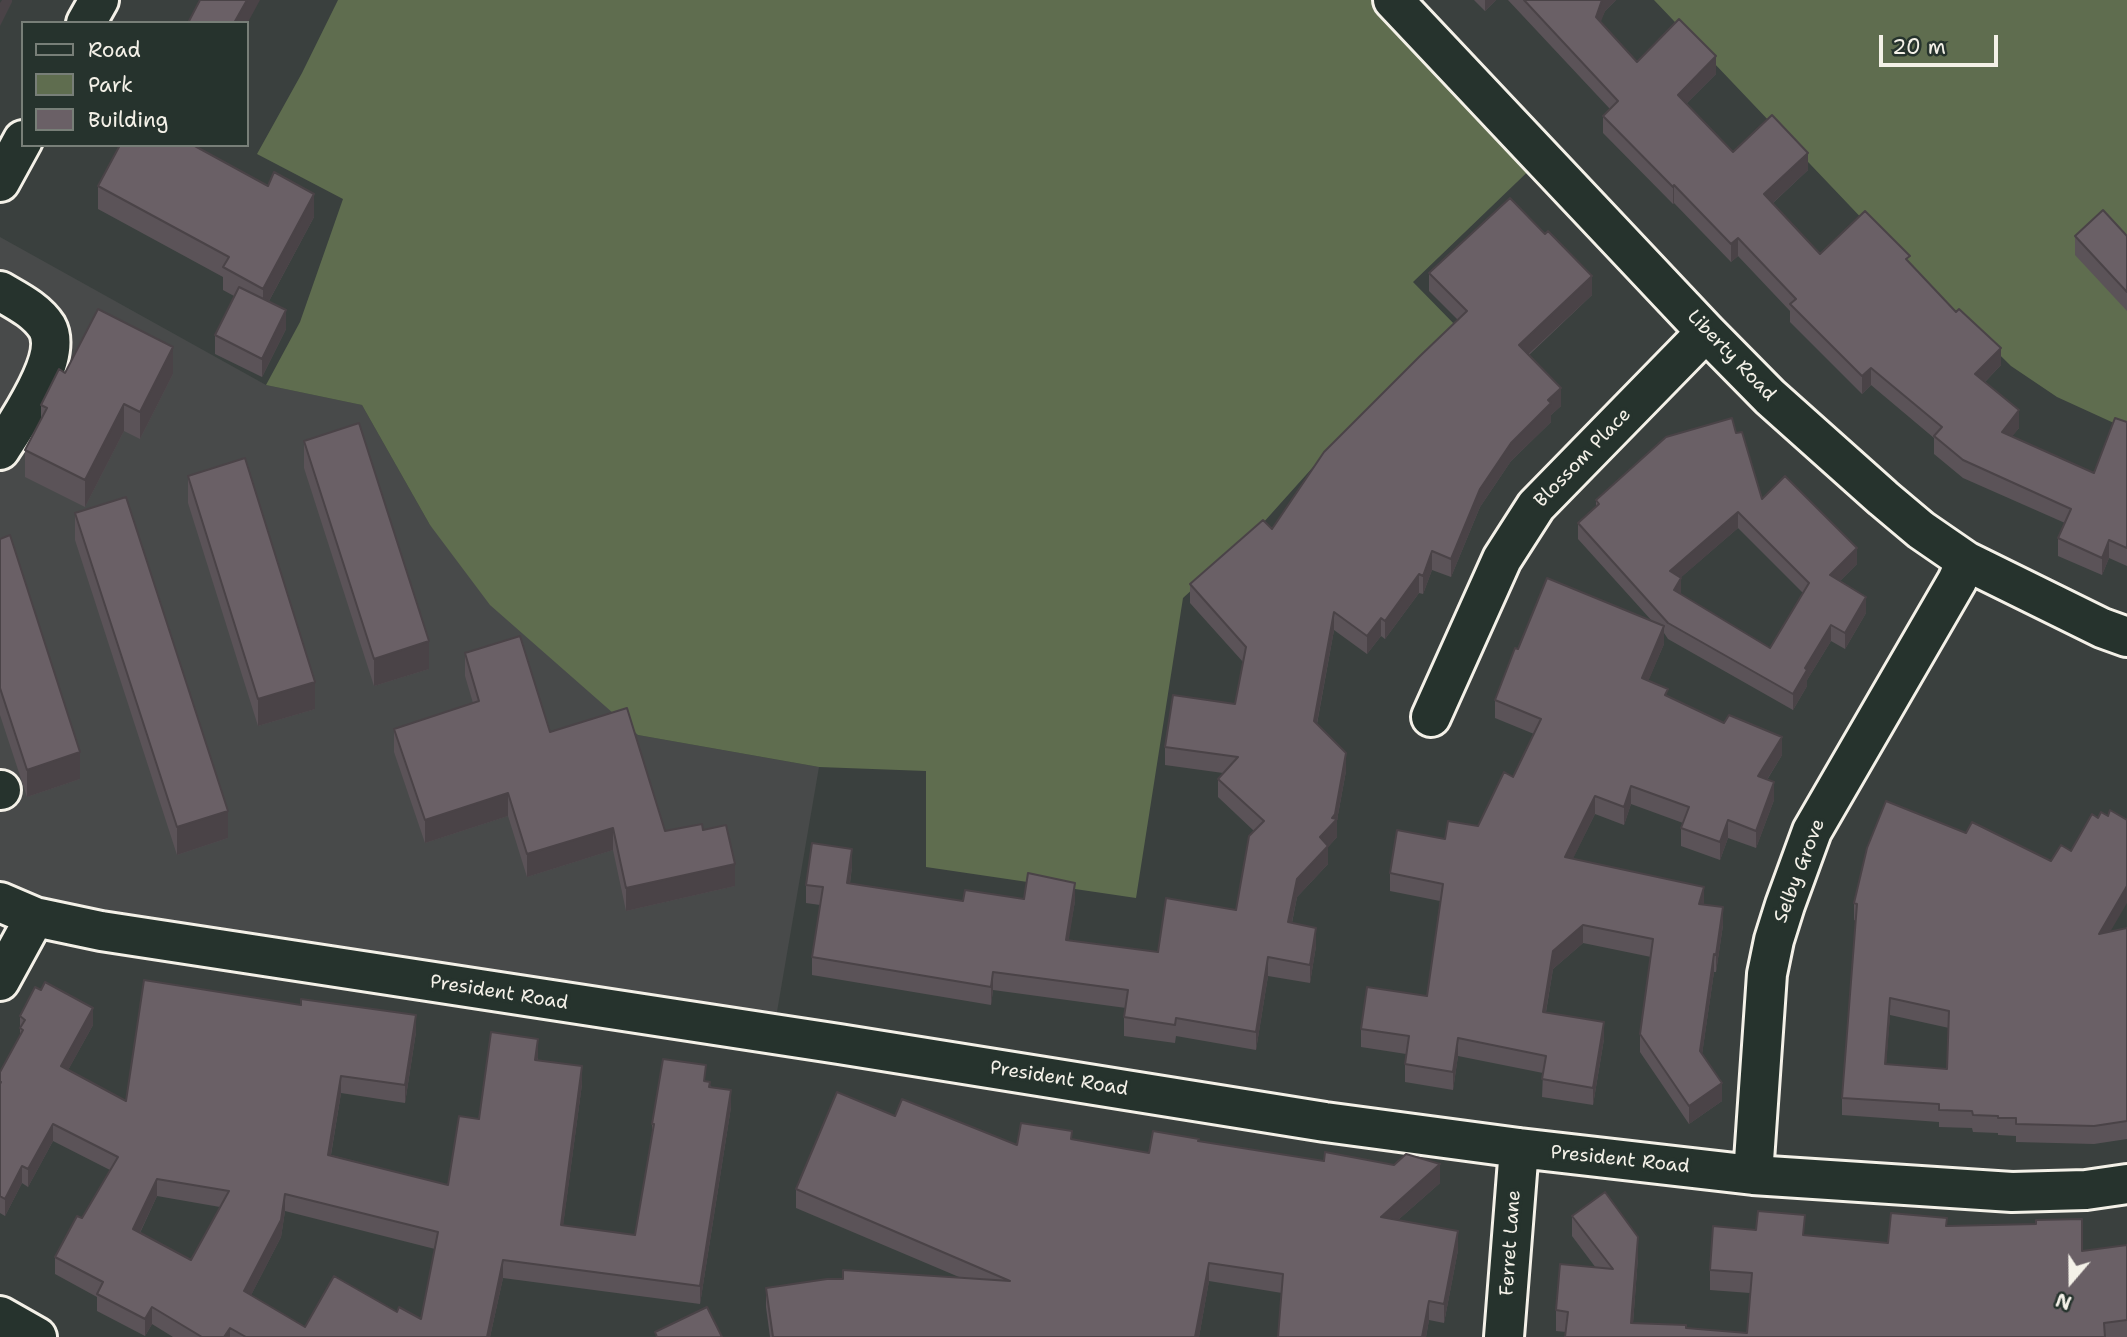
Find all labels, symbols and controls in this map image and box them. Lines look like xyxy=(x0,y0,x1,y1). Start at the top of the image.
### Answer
legend xyxy=(21,21,248,147)
scale bar xyxy=(1882,21,2001,65)
text: 20 m xyxy=(1892,33,1946,61)
text: Road xyxy=(88,36,141,64)
text: Park xyxy=(88,71,133,99)
text: Building xyxy=(88,106,168,134)
street label: Liberty Road xyxy=(1682,306,1780,406)
street label: Blossom Place xyxy=(1530,404,1636,512)
street label: Selby Grove xyxy=(1770,816,1830,926)
street label: President Road xyxy=(428,971,570,1015)
street label: President Road xyxy=(988,1057,1130,1101)
street label: President Road xyxy=(1549,1141,1691,1179)
street label: Ferret Lane xyxy=(1496,1189,1526,1297)
north arrow xyxy=(2036,1246,2106,1316)
text: N xyxy=(2052,1287,2075,1316)

